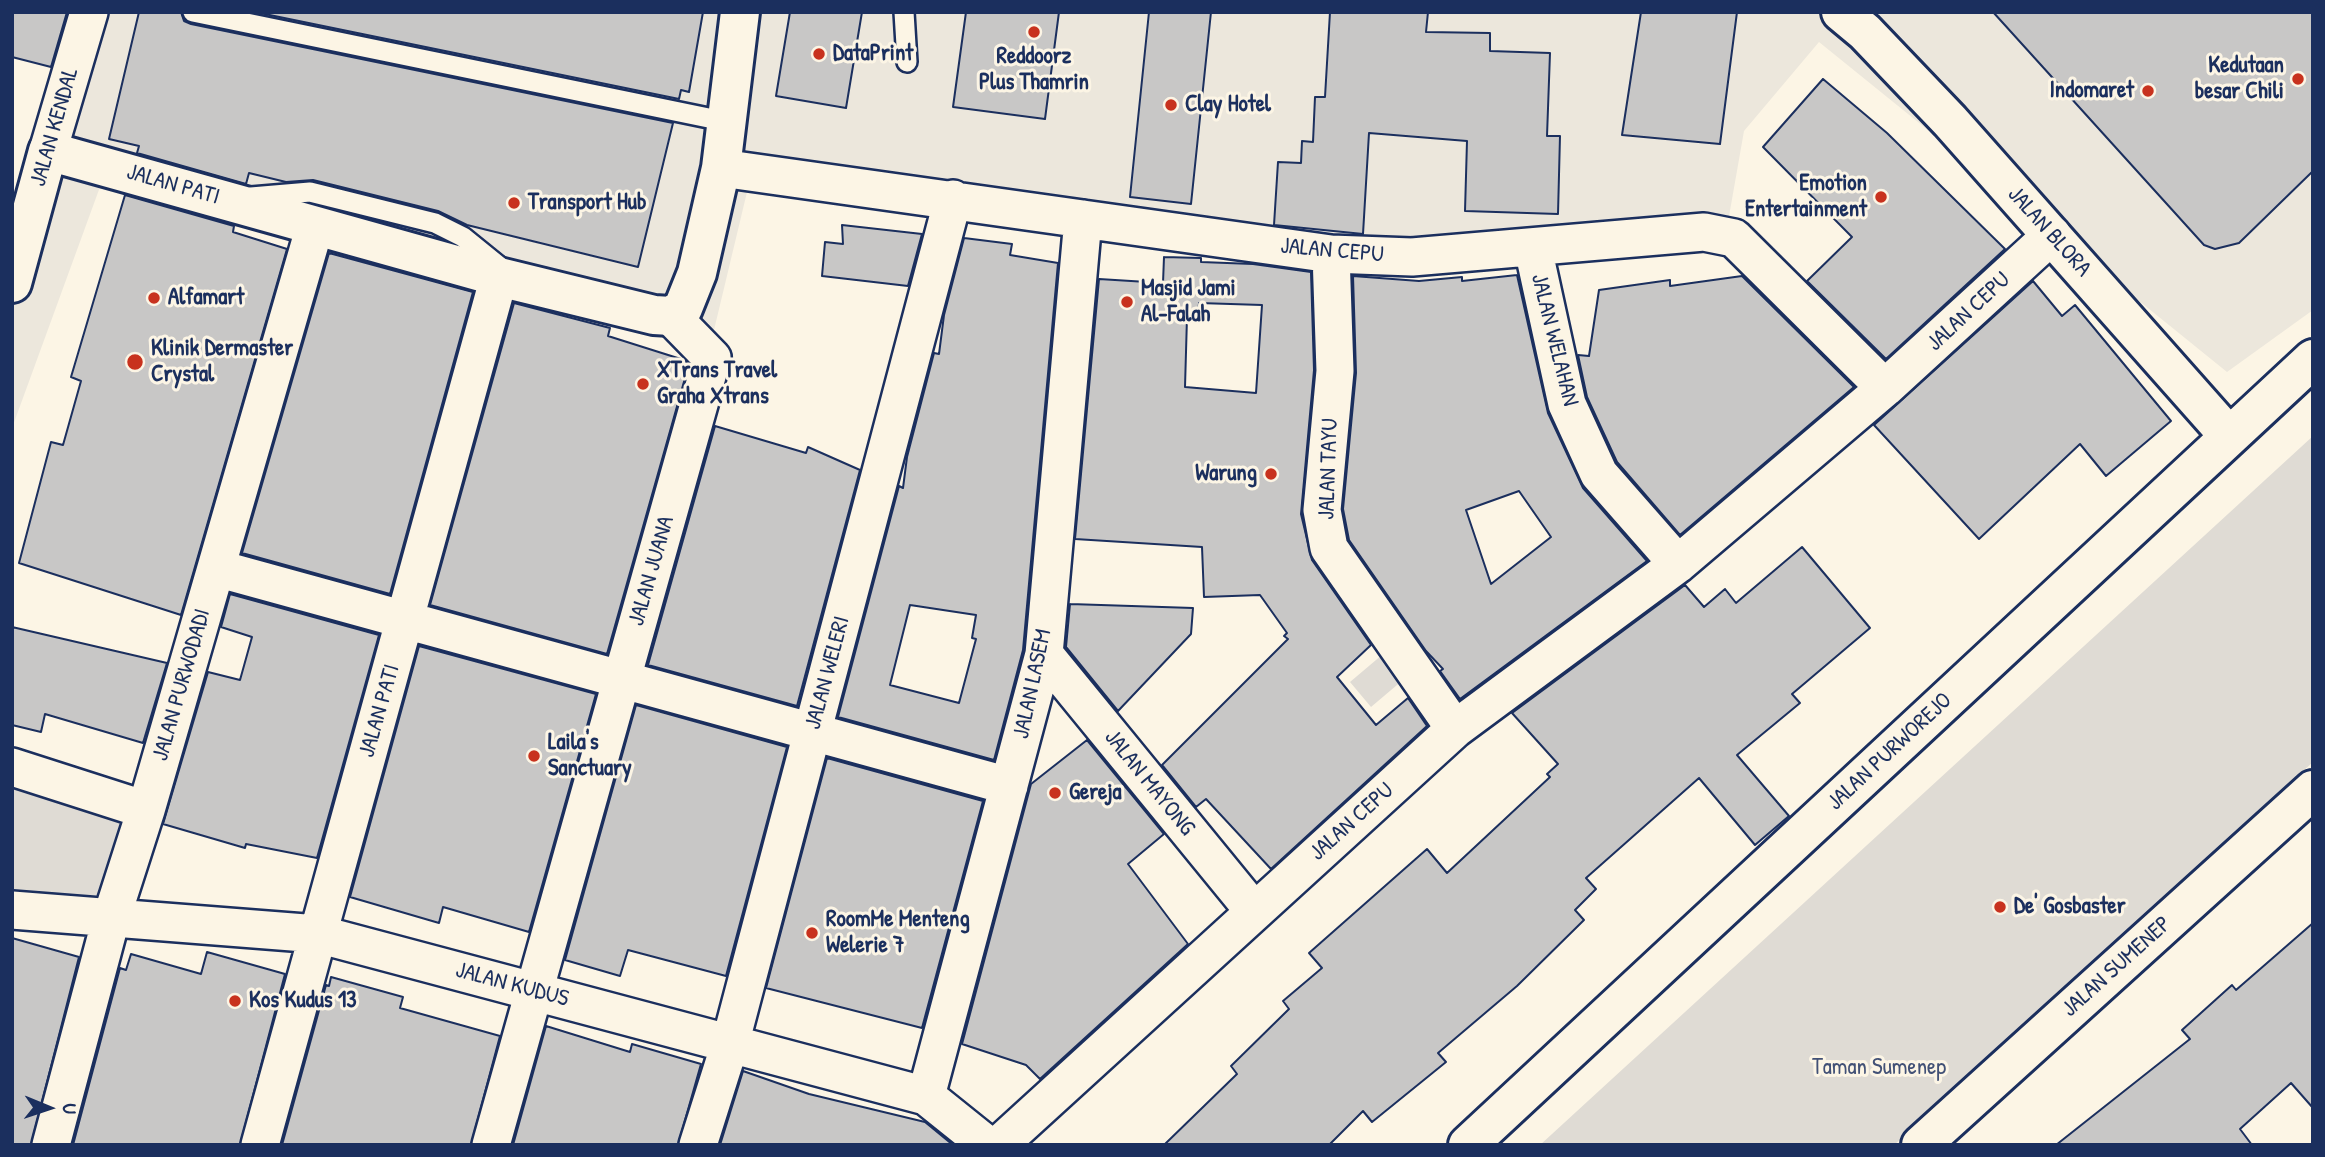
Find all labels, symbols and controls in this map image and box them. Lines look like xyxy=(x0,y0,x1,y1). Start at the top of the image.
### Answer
marker: Reddoorz Plus Thamrin xyxy=(1026,24,1042,40)
place label: DataPrint xyxy=(833,40,913,68)
place label: Reddoorz Plus Thamrin xyxy=(979,43,1089,97)
marker: DataPrint xyxy=(811,46,827,62)
place label: Kedutaan besar Chili xyxy=(2195,52,2284,106)
street label: JALAN KENDAL xyxy=(25,64,85,190)
marker: Kedutaan besar Chili xyxy=(2290,71,2306,87)
place label: Indomaret xyxy=(2049,77,2134,105)
marker: Indomaret xyxy=(2140,83,2156,99)
place label: Clay Hotel xyxy=(1185,91,1271,119)
marker: Clay Hotel xyxy=(1163,97,1179,113)
street label: JALAN PATI xyxy=(123,159,223,211)
place label: Emotion Entertainment xyxy=(1745,170,1867,224)
street label: JALAN BLORA xyxy=(2001,181,2097,283)
place label: Transport Hub xyxy=(528,189,646,217)
marker: Emotion Entertainment xyxy=(1873,189,1889,205)
marker: Transport Hub xyxy=(506,195,522,211)
street label: JALAN CEPU xyxy=(1279,233,1385,269)
street label: JALAN CEPU xyxy=(1922,267,2016,357)
street label: JALAN WELAHAN xyxy=(1524,271,1584,409)
place label: Masjid Jami Al-Falah xyxy=(1141,275,1236,329)
place label: Alfamart xyxy=(168,284,244,312)
marker: Alfamart xyxy=(146,290,162,306)
marker: Masjid Jami Al-Falah xyxy=(1119,294,1135,310)
place label: Klinik Dermaster Crystal xyxy=(151,335,293,389)
marker: Klinik Dermaster Crystal xyxy=(125,352,145,372)
place label: XTrans Travel Graha Xtrans xyxy=(657,357,777,411)
marker: XTrans Travel Graha Xtrans xyxy=(635,376,651,392)
street label: JALAN TAYU xyxy=(1313,418,1345,520)
place label: Warung xyxy=(1195,460,1257,488)
marker: Warung xyxy=(1263,466,1279,482)
street label: JALAN JUANA xyxy=(623,513,681,629)
street label: JALAN PURWODADI xyxy=(147,606,217,764)
street label: JALAN WELERI xyxy=(800,613,856,733)
street label: JALAN LASEM xyxy=(1008,627,1058,741)
street label: JALAN PATI xyxy=(354,661,406,761)
street label: JALAN PURWOREJO xyxy=(1822,687,1958,817)
street label: JALAN MAYONG xyxy=(1098,725,1200,841)
place label: Laila's Sanctuary xyxy=(548,729,632,783)
marker: Laila's Sanctuary xyxy=(526,748,542,764)
street label: JALAN CEPU xyxy=(1304,777,1400,867)
place label: Gereja xyxy=(1069,779,1122,807)
marker: Gereja xyxy=(1047,785,1063,801)
place label: De' Gosbaster xyxy=(2014,893,2126,921)
marker: De' Gosbaster xyxy=(1992,899,2008,915)
place label: RoomMe Menteng Welerie 7 xyxy=(826,906,970,960)
street label: JALAN SUMENEP xyxy=(2057,911,2177,1023)
marker: RoomMe Menteng Welerie 7 xyxy=(804,925,820,941)
street label: JALAN KUDUS xyxy=(452,957,572,1013)
place label: Kos Kudus 13 xyxy=(249,987,357,1015)
marker: Kos Kudus 13 xyxy=(227,993,243,1009)
park label: Taman Sumenep xyxy=(1812,1054,1946,1082)
north arrow xyxy=(14,1073,84,1143)
text: U xyxy=(57,1103,83,1114)

